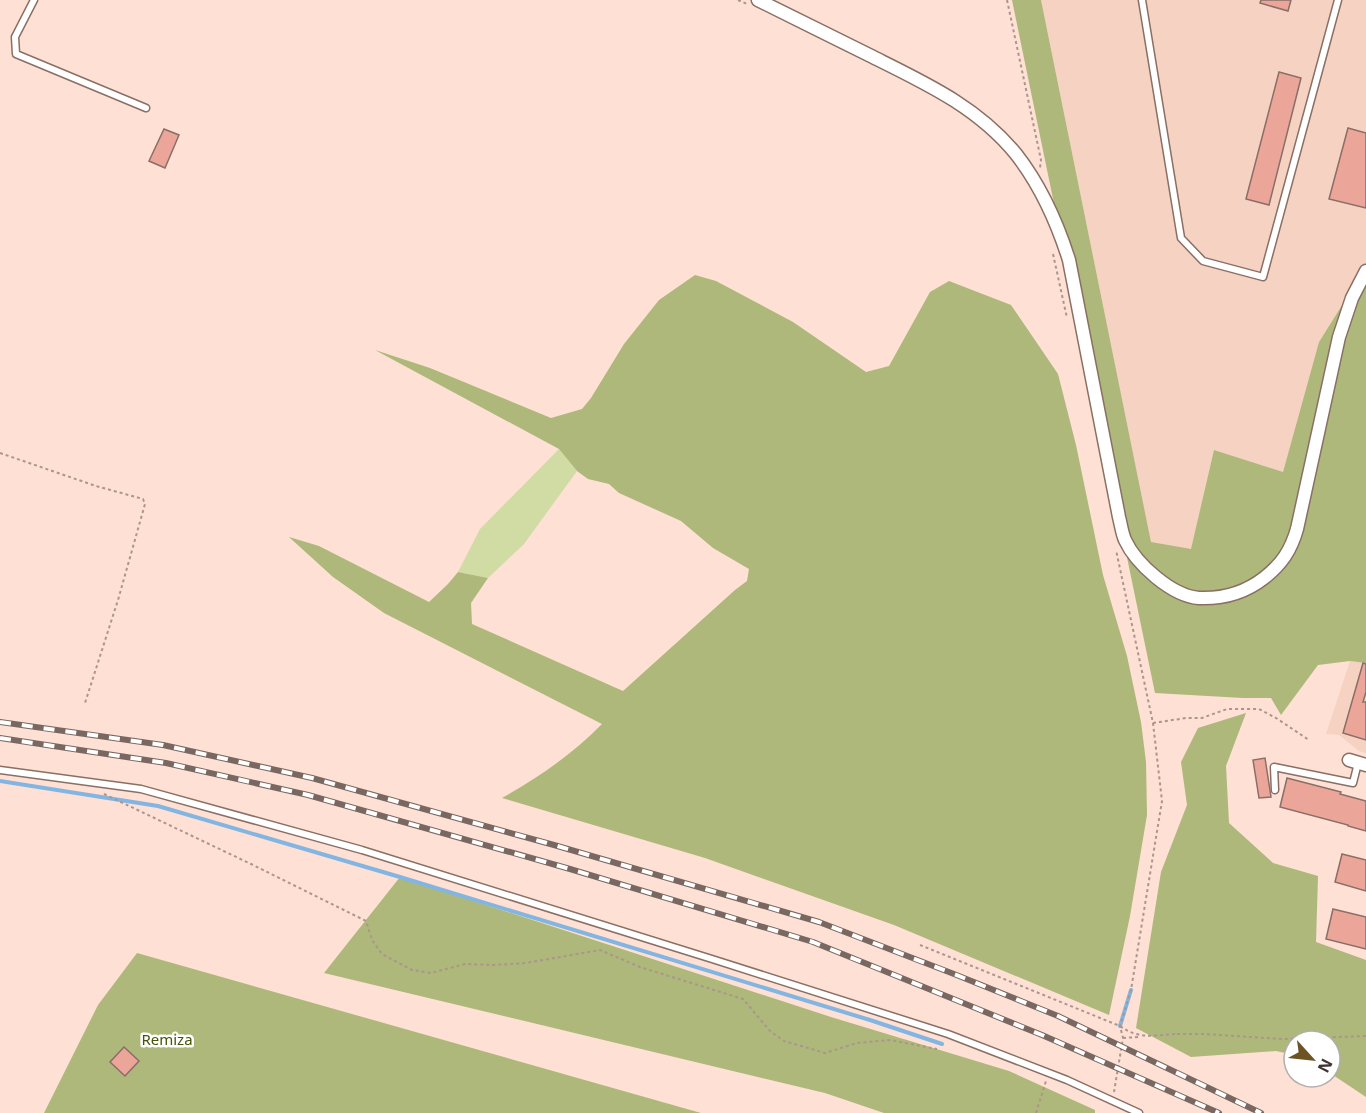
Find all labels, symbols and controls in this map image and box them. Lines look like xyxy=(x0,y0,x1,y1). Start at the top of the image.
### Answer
park label: Remiza xyxy=(141,1029,193,1049)
north arrow xyxy=(1282,1029,1342,1089)
text: N xyxy=(1313,1055,1338,1077)

